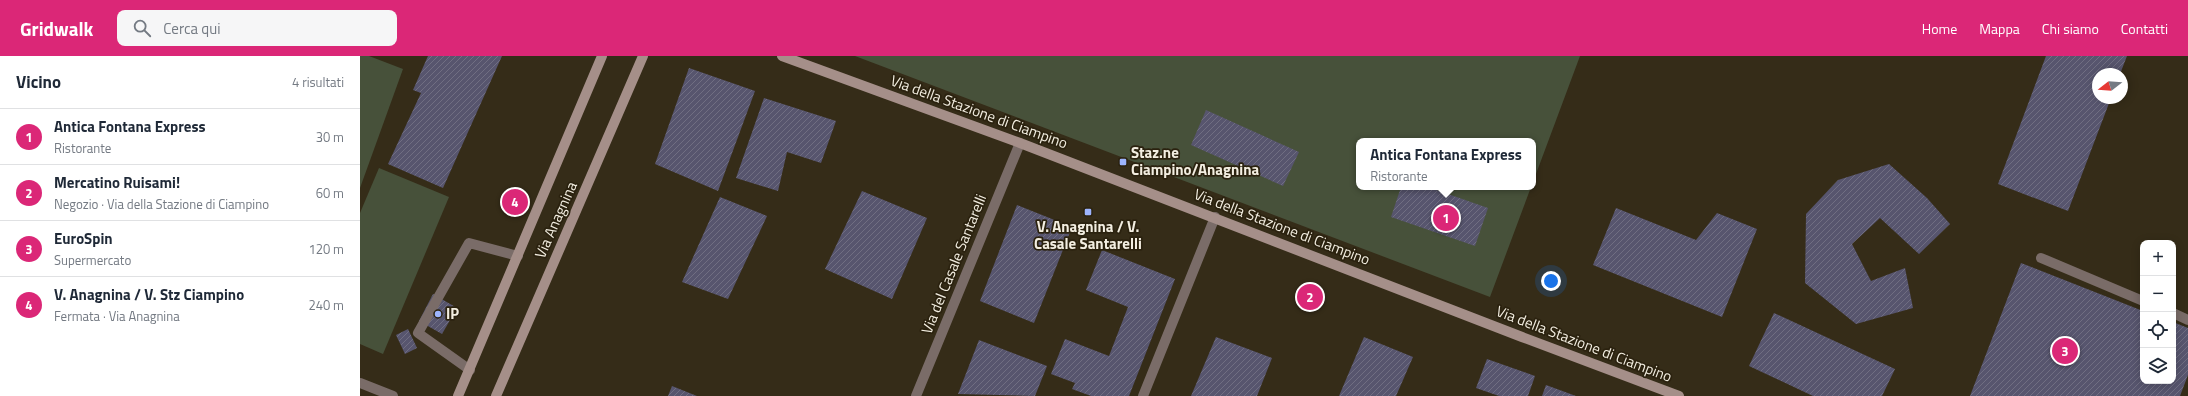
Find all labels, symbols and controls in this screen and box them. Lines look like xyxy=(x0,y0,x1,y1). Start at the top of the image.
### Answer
search box xyxy=(117,10,397,46)
text: Gridwalk xyxy=(20,14,93,43)
icon: search xyxy=(131,17,153,39)
text: Cerca qui xyxy=(163,17,220,40)
text: Home xyxy=(1922,18,1957,39)
text: Mappa xyxy=(1979,18,2020,39)
text: Chi siamo xyxy=(2042,18,2099,39)
text: Contatti xyxy=(2121,18,2168,39)
north arrow xyxy=(2092,68,2128,104)
text: Vicino xyxy=(16,69,61,95)
street label: Via della Stazione di Ciampino xyxy=(887,69,1071,154)
text: 4 risultati xyxy=(292,72,344,92)
text: Antica Fontana Express xyxy=(54,115,206,138)
text: 1 xyxy=(25,127,33,147)
text: 30 m xyxy=(316,127,344,147)
text: Ristorante xyxy=(54,138,111,158)
popup xyxy=(1356,138,1536,190)
place label: Staz.ne Ciampino/Anagnina xyxy=(1131,141,1259,181)
text: Antica Fontana Express xyxy=(1370,143,1522,166)
marker: Staz.ne Ciampino/Anagnina xyxy=(1118,157,1128,167)
text: Ristorante xyxy=(1370,166,1428,186)
text: Mercatino Ruisami! xyxy=(54,171,180,194)
street label: Via Anagnina xyxy=(528,177,583,262)
street label: Via della Stazione di Ciampino xyxy=(1191,182,1374,271)
text: 2 xyxy=(25,183,33,203)
text: 60 m xyxy=(316,183,344,203)
pin: 4 xyxy=(502,187,528,217)
street label: Via del Casale Santarelli xyxy=(915,190,992,337)
text: Negozio · Via della Stazione di Ciampino xyxy=(54,194,269,214)
pin: 1 xyxy=(1433,203,1459,233)
marker: V. Anagnina / V. Casale Santarelli xyxy=(1083,207,1093,217)
place label: V. Anagnina / V. Casale Santarelli xyxy=(1034,215,1142,255)
text: EuroSpin xyxy=(54,227,113,250)
text: 3 xyxy=(25,239,33,259)
text: 120 m xyxy=(308,239,344,259)
map controls xyxy=(2140,240,2176,384)
button: + xyxy=(2140,240,2176,276)
text: Supermercato xyxy=(54,250,131,270)
your location xyxy=(1541,271,1561,291)
button: − xyxy=(2140,276,2176,312)
pin: 2 xyxy=(1297,282,1323,312)
text: V. Anagnina / V. Stz Ciampino xyxy=(54,283,244,306)
text: 4 xyxy=(25,295,33,315)
text: 240 m xyxy=(308,295,344,315)
street label: Via della Stazione di Ciampino xyxy=(1493,299,1676,388)
place label: IP xyxy=(446,302,459,325)
text: Fermata · Via Anagnina xyxy=(54,306,180,326)
marker: IP xyxy=(433,309,443,319)
button: locate xyxy=(2140,312,2176,348)
pin: 3 xyxy=(2052,336,2078,366)
button: layers xyxy=(2140,348,2176,384)

